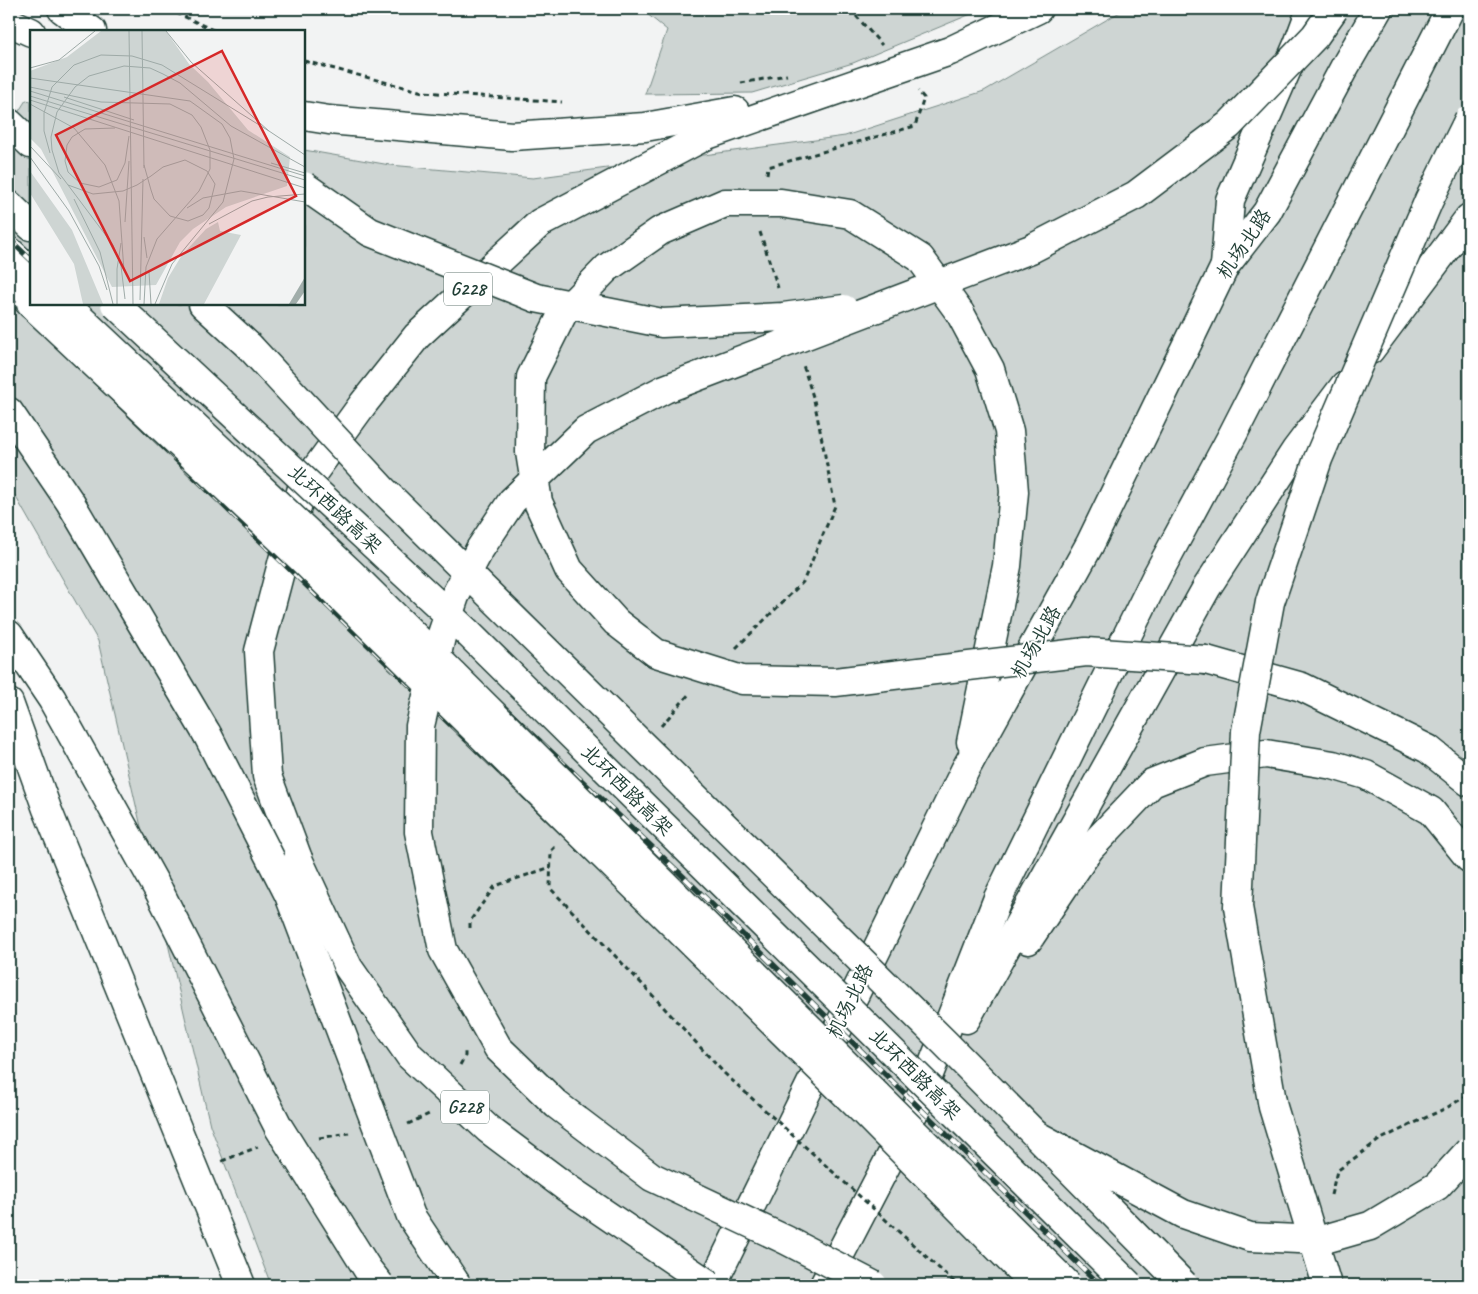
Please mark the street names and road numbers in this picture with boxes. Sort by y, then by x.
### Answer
street label: 机场北路 [1211,203,1277,284]
road number: G228 [444,272,492,306]
street label: 北环西路高架 [283,459,387,559]
street label: 机场北路 [1006,600,1067,683]
street label: 北环西路高架 [576,739,678,841]
street label: 机场北路 [821,959,879,1042]
street label: 北环西路高架 [864,1023,966,1125]
road number: G228 [441,1090,489,1124]

